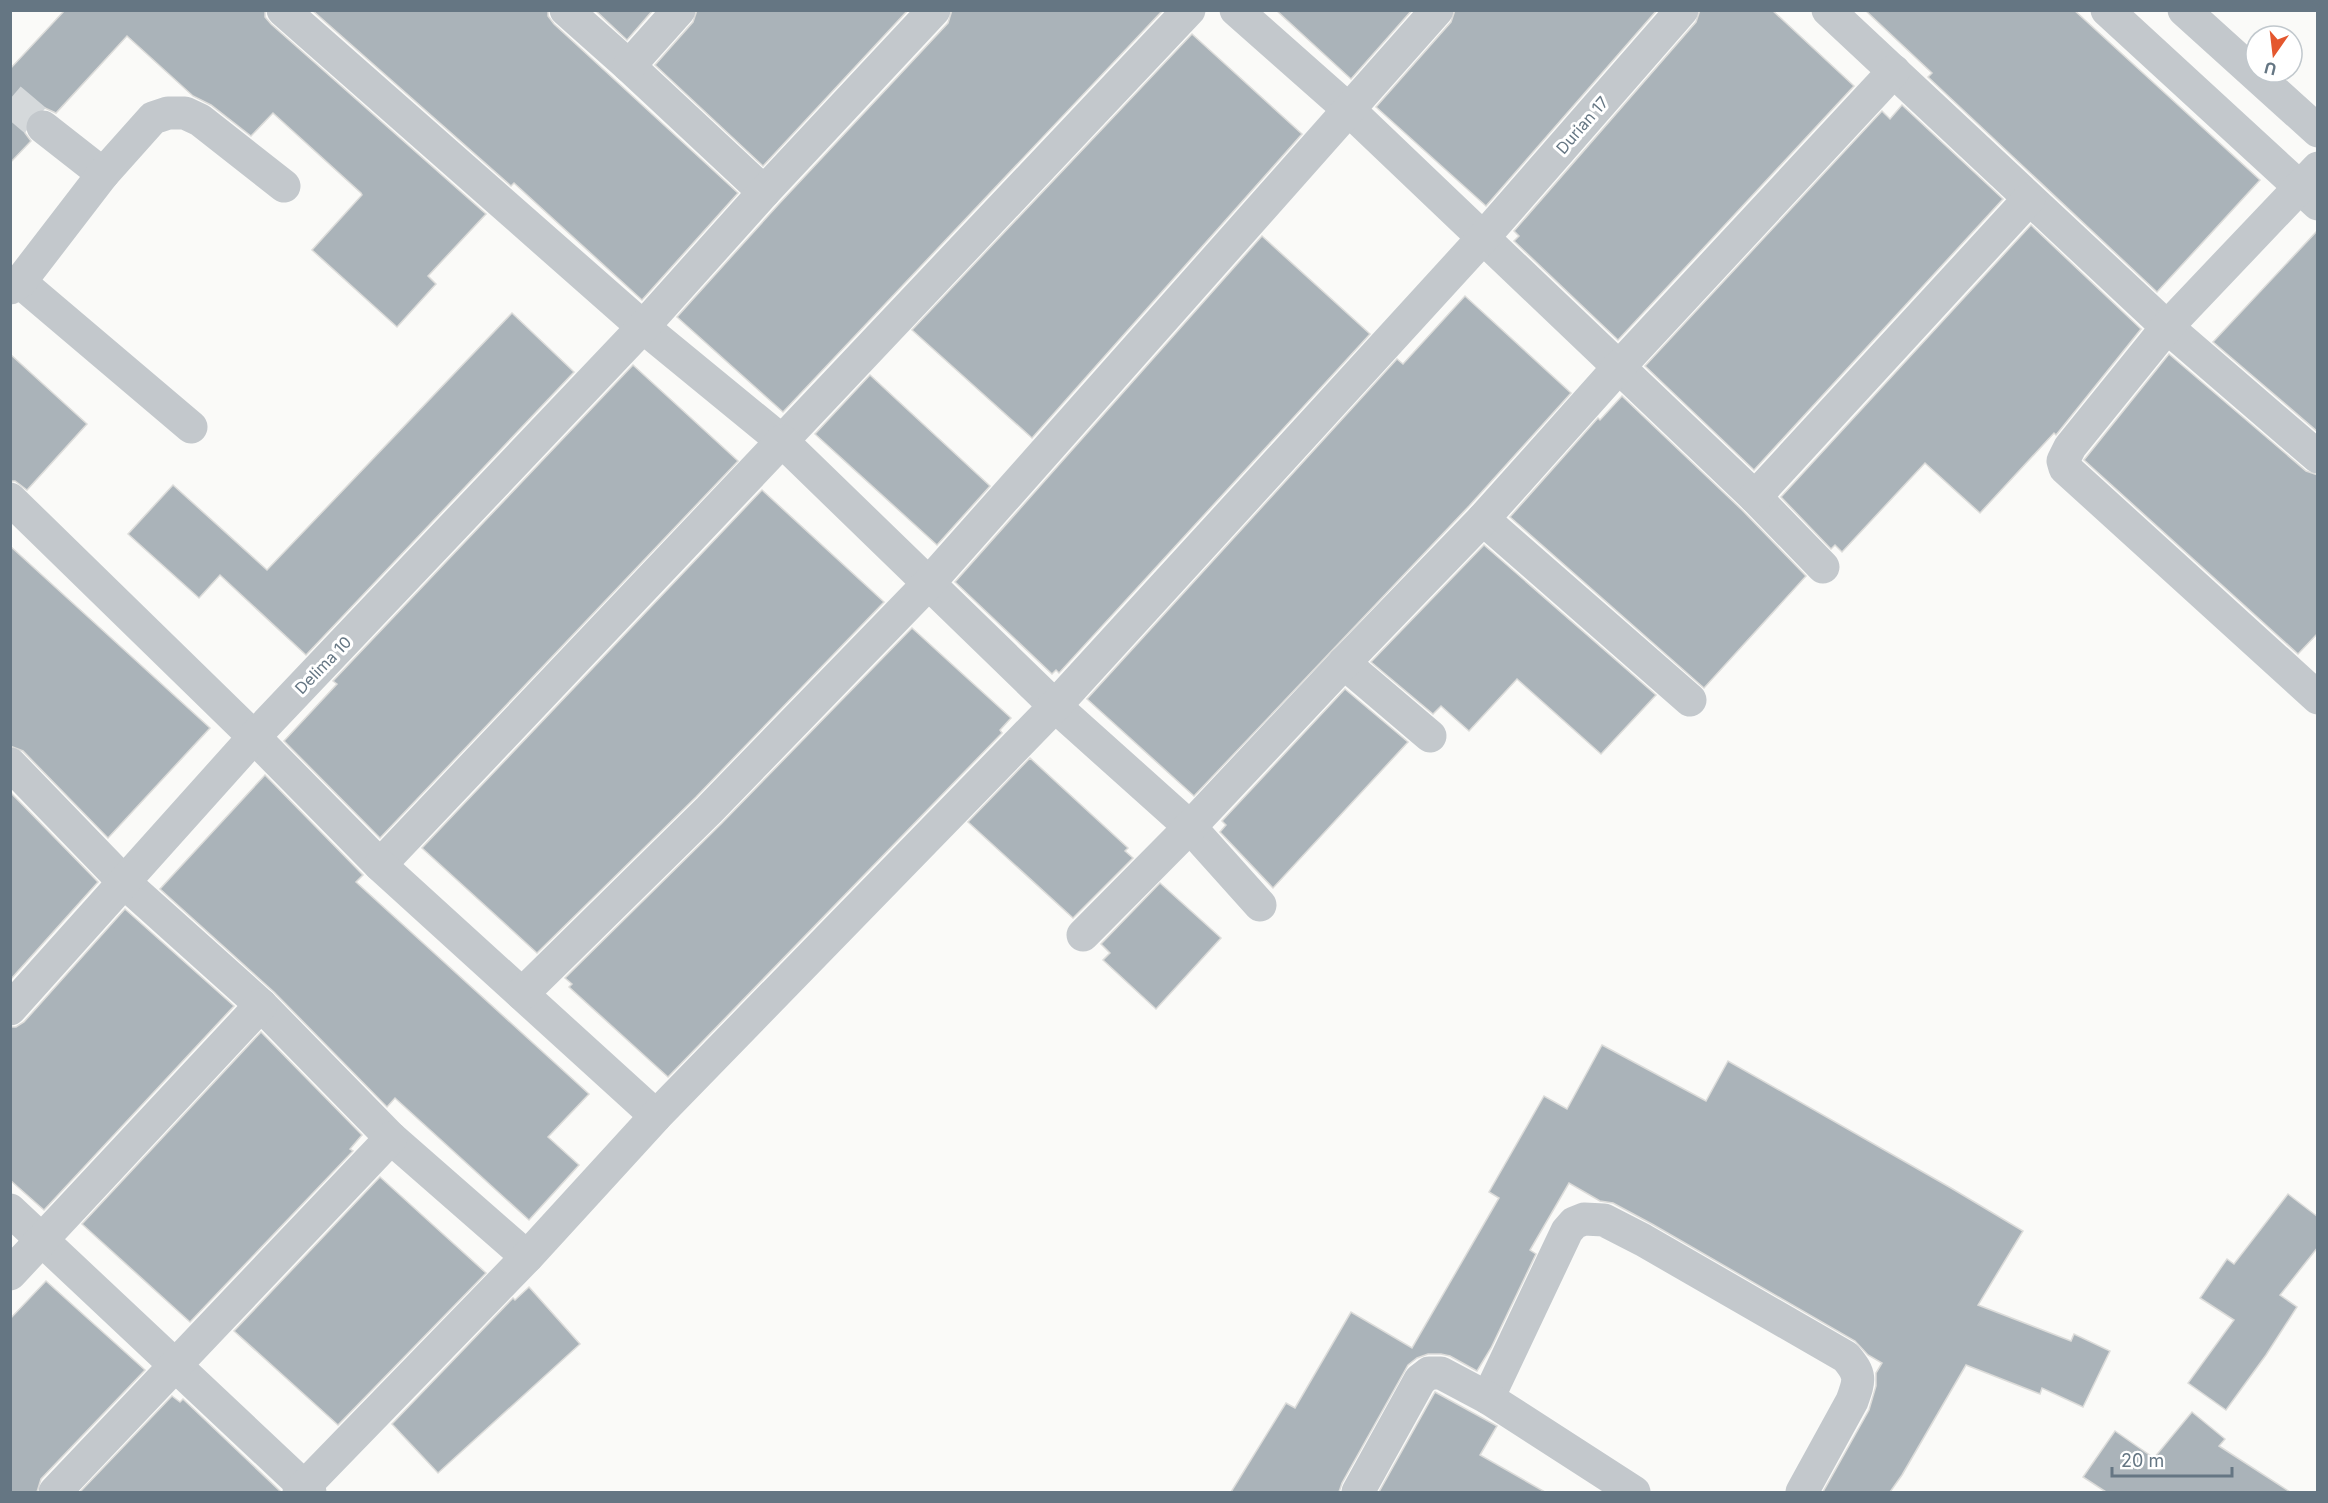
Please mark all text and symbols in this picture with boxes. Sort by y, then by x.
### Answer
north arrow [2244,24,2304,84]
text: U [2262,57,2278,80]
street label: Durian 17 [1552,92,1612,158]
street label: Delima 10 [291,632,355,698]
scale bar [2112,1440,2232,1478]
text: 20 m [2121,1450,2164,1471]

